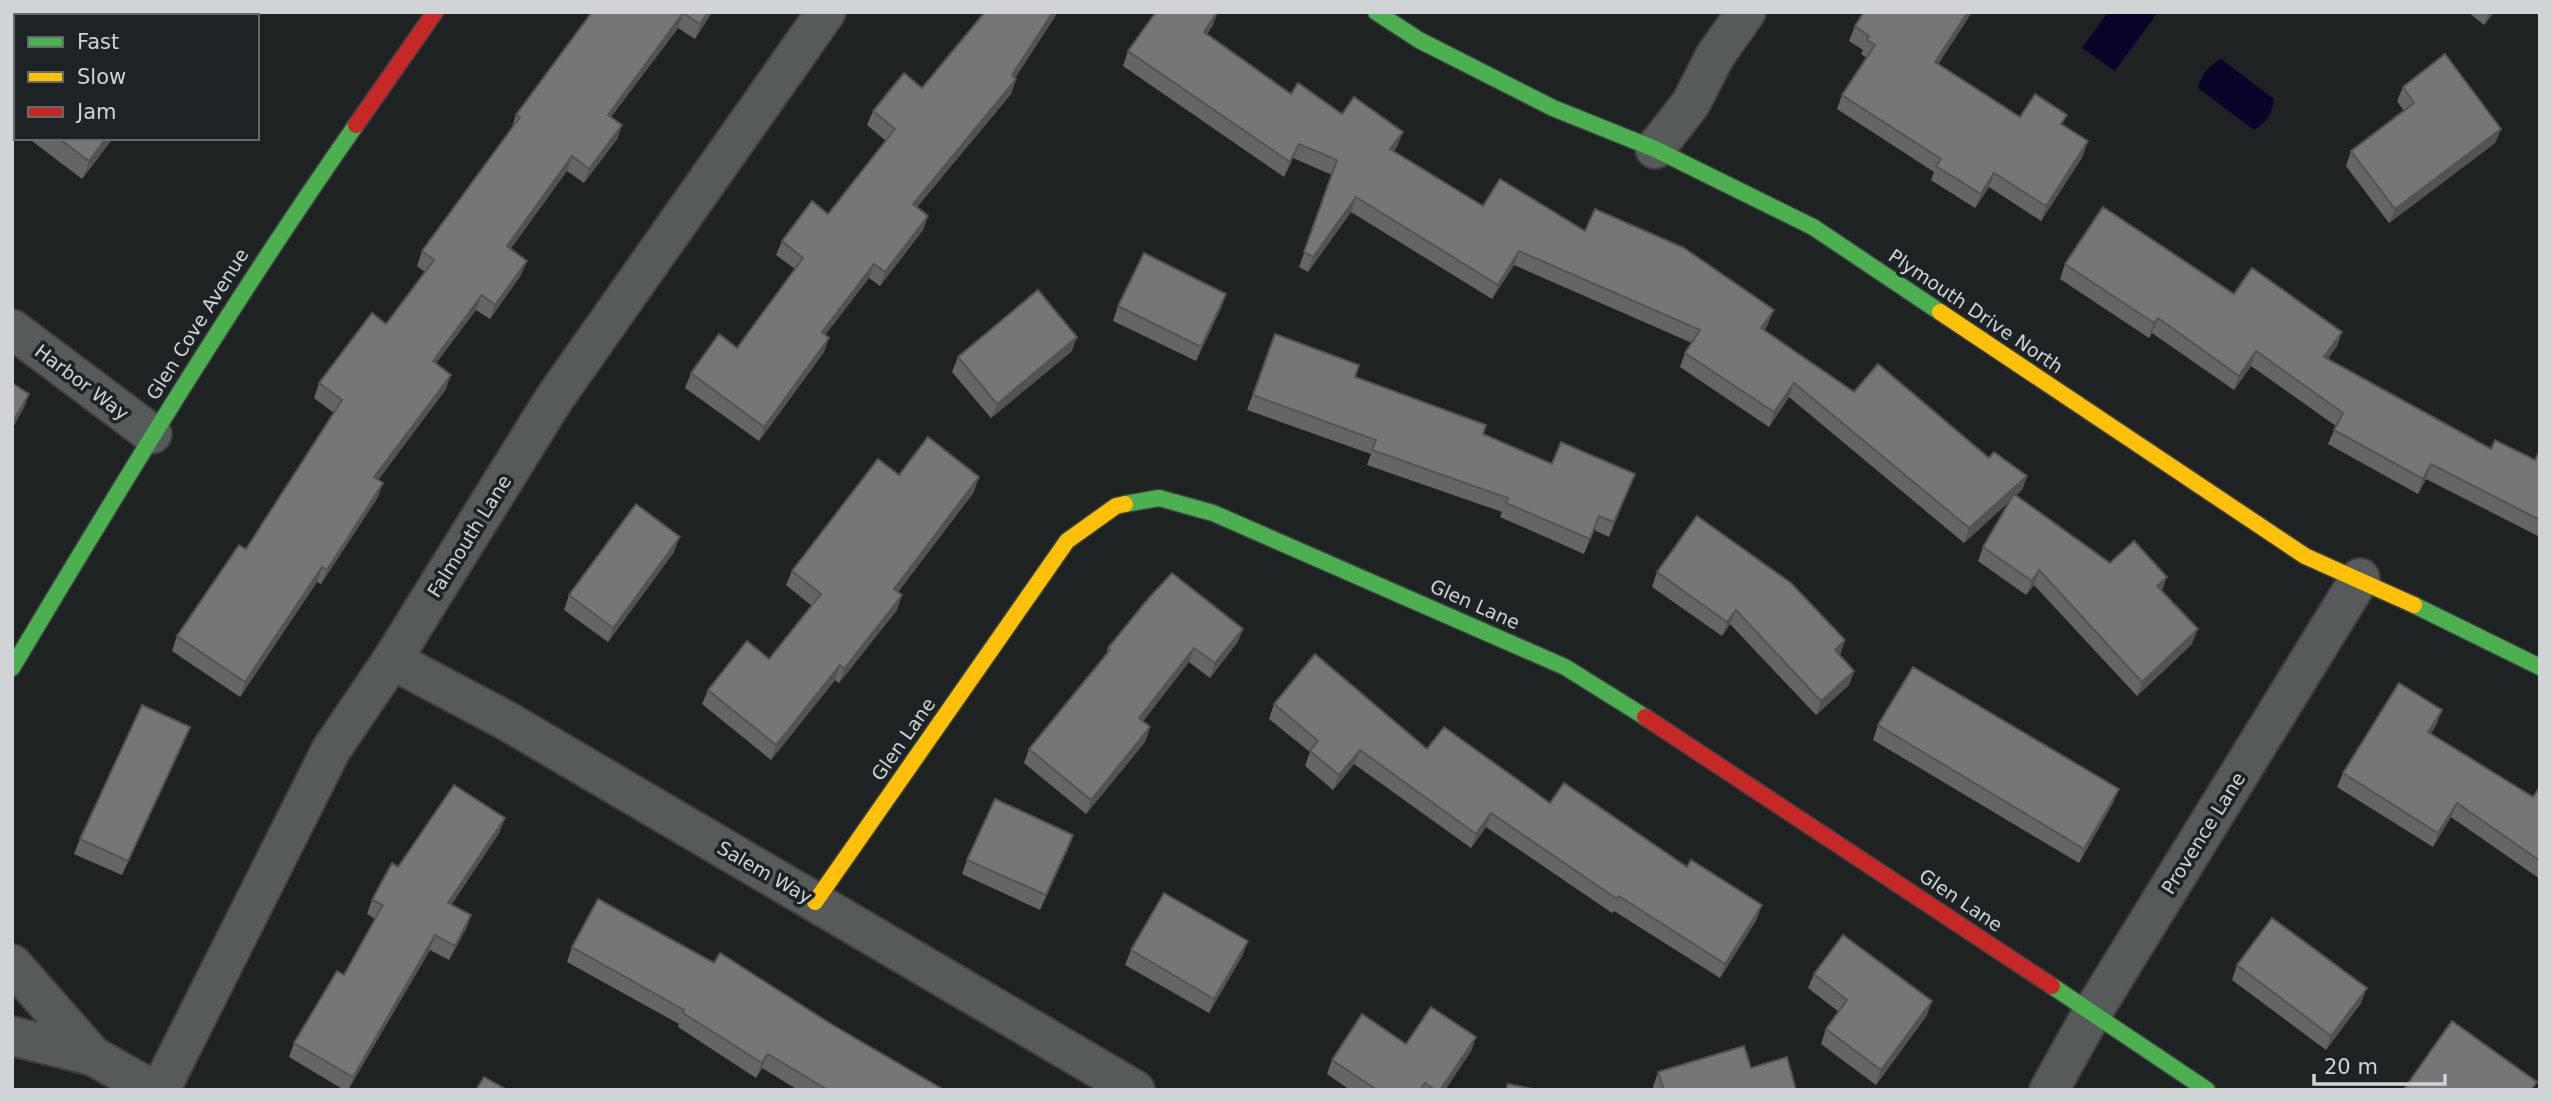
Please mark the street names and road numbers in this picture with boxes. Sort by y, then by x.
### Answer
street label: Glen Cove Avenue [142,244,252,404]
street label: Plymouth Drive North [1885,244,2067,378]
street label: Harbor Way [31,340,133,424]
street label: Falmouth Lane [423,471,515,601]
street label: Glen Lane [1427,574,1523,634]
street label: Glen Lane [867,693,939,785]
street label: Provence Lane [2157,768,2249,898]
street label: Salem Way [714,836,816,908]
street label: Glen Lane [1915,864,2007,936]

